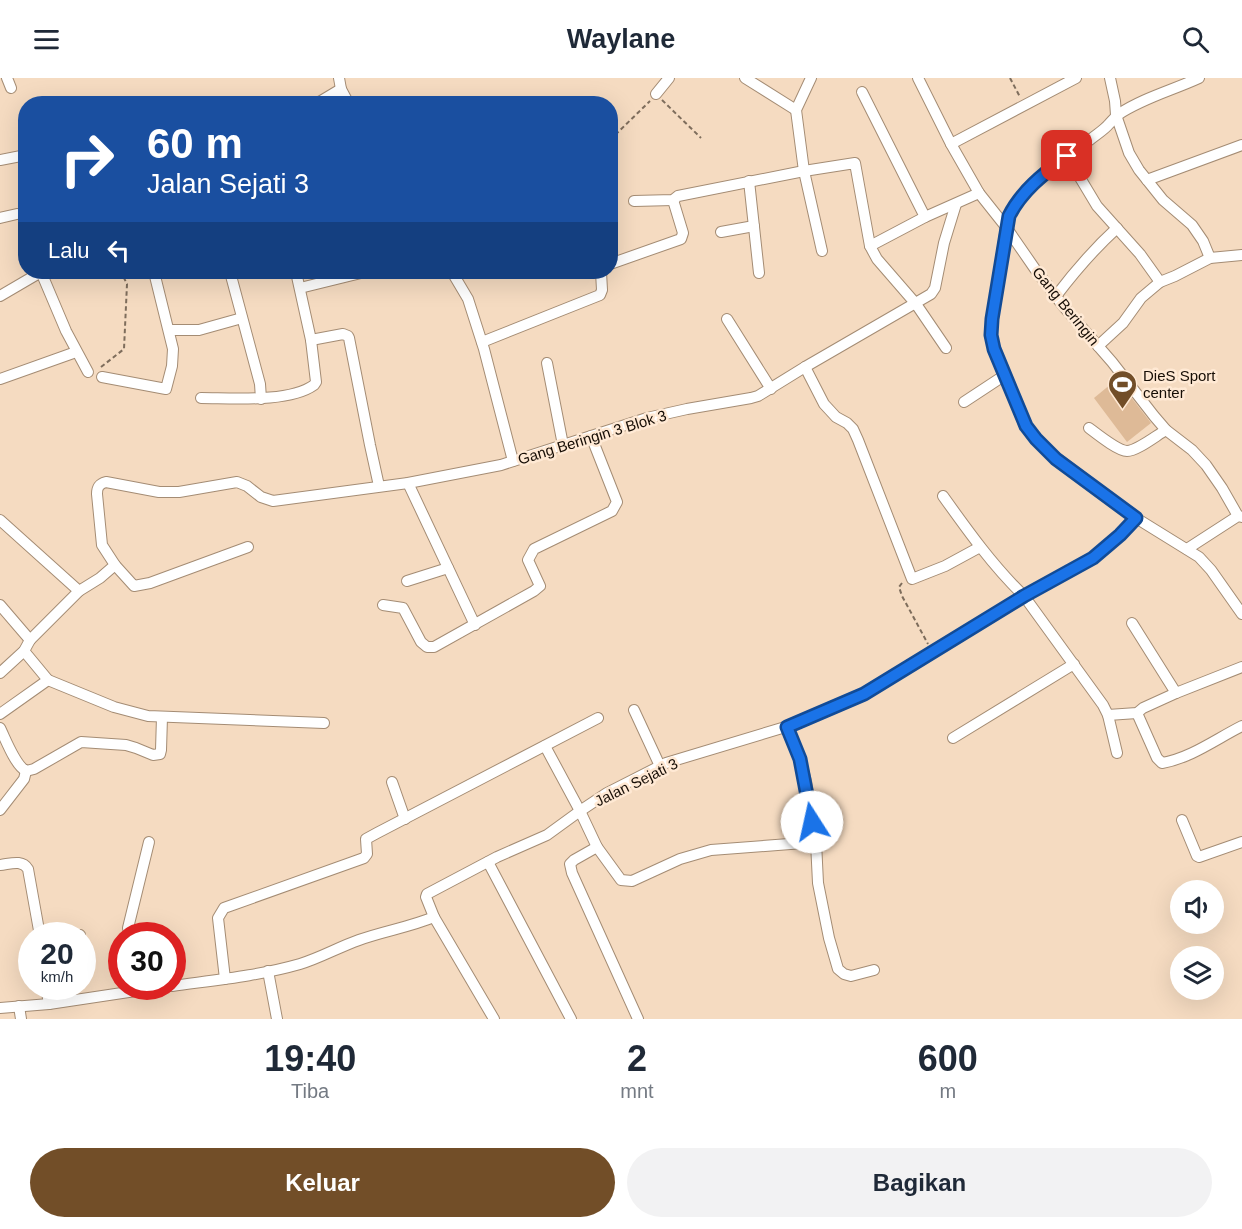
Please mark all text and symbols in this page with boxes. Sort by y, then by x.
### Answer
icon: menu [30,23,63,56]
icon: search [1179,23,1212,56]
text: Waylane [567,24,675,54]
icon: right [48,120,126,198]
text: 60 m [147,120,243,167]
pin [1041,130,1092,181]
icon: arrive [1050,139,1083,172]
text: Jalan Sejati 3 [147,169,309,199]
icon: left [102,234,135,267]
text: Lalu [48,238,90,263]
street label: Gang Beringin [1029,263,1103,349]
place label: DieS Sport center [1143,367,1216,401]
sports icon: DieS Sport center [1106,368,1138,410]
street label: Gang Beringin 3 Blok 3 [516,406,668,468]
street label: Jalan Sejati 3 [592,755,680,809]
position arrow [780,790,844,854]
map controls [1170,880,1224,1000]
button: sound [1170,880,1224,934]
speed limit sign: 30 [108,922,186,1000]
text: 20 [40,937,74,970]
button: layers [1170,946,1224,1000]
text: km/h [41,968,73,985]
text: 19:40 [264,1038,356,1079]
text: 2 [627,1038,647,1079]
text: 600 [918,1038,978,1079]
text: Tiba [291,1080,329,1102]
text: mnt [620,1080,654,1102]
text: m [940,1080,956,1102]
button: Keluar [30,1148,615,1217]
button: Bagikan [627,1148,1212,1217]

